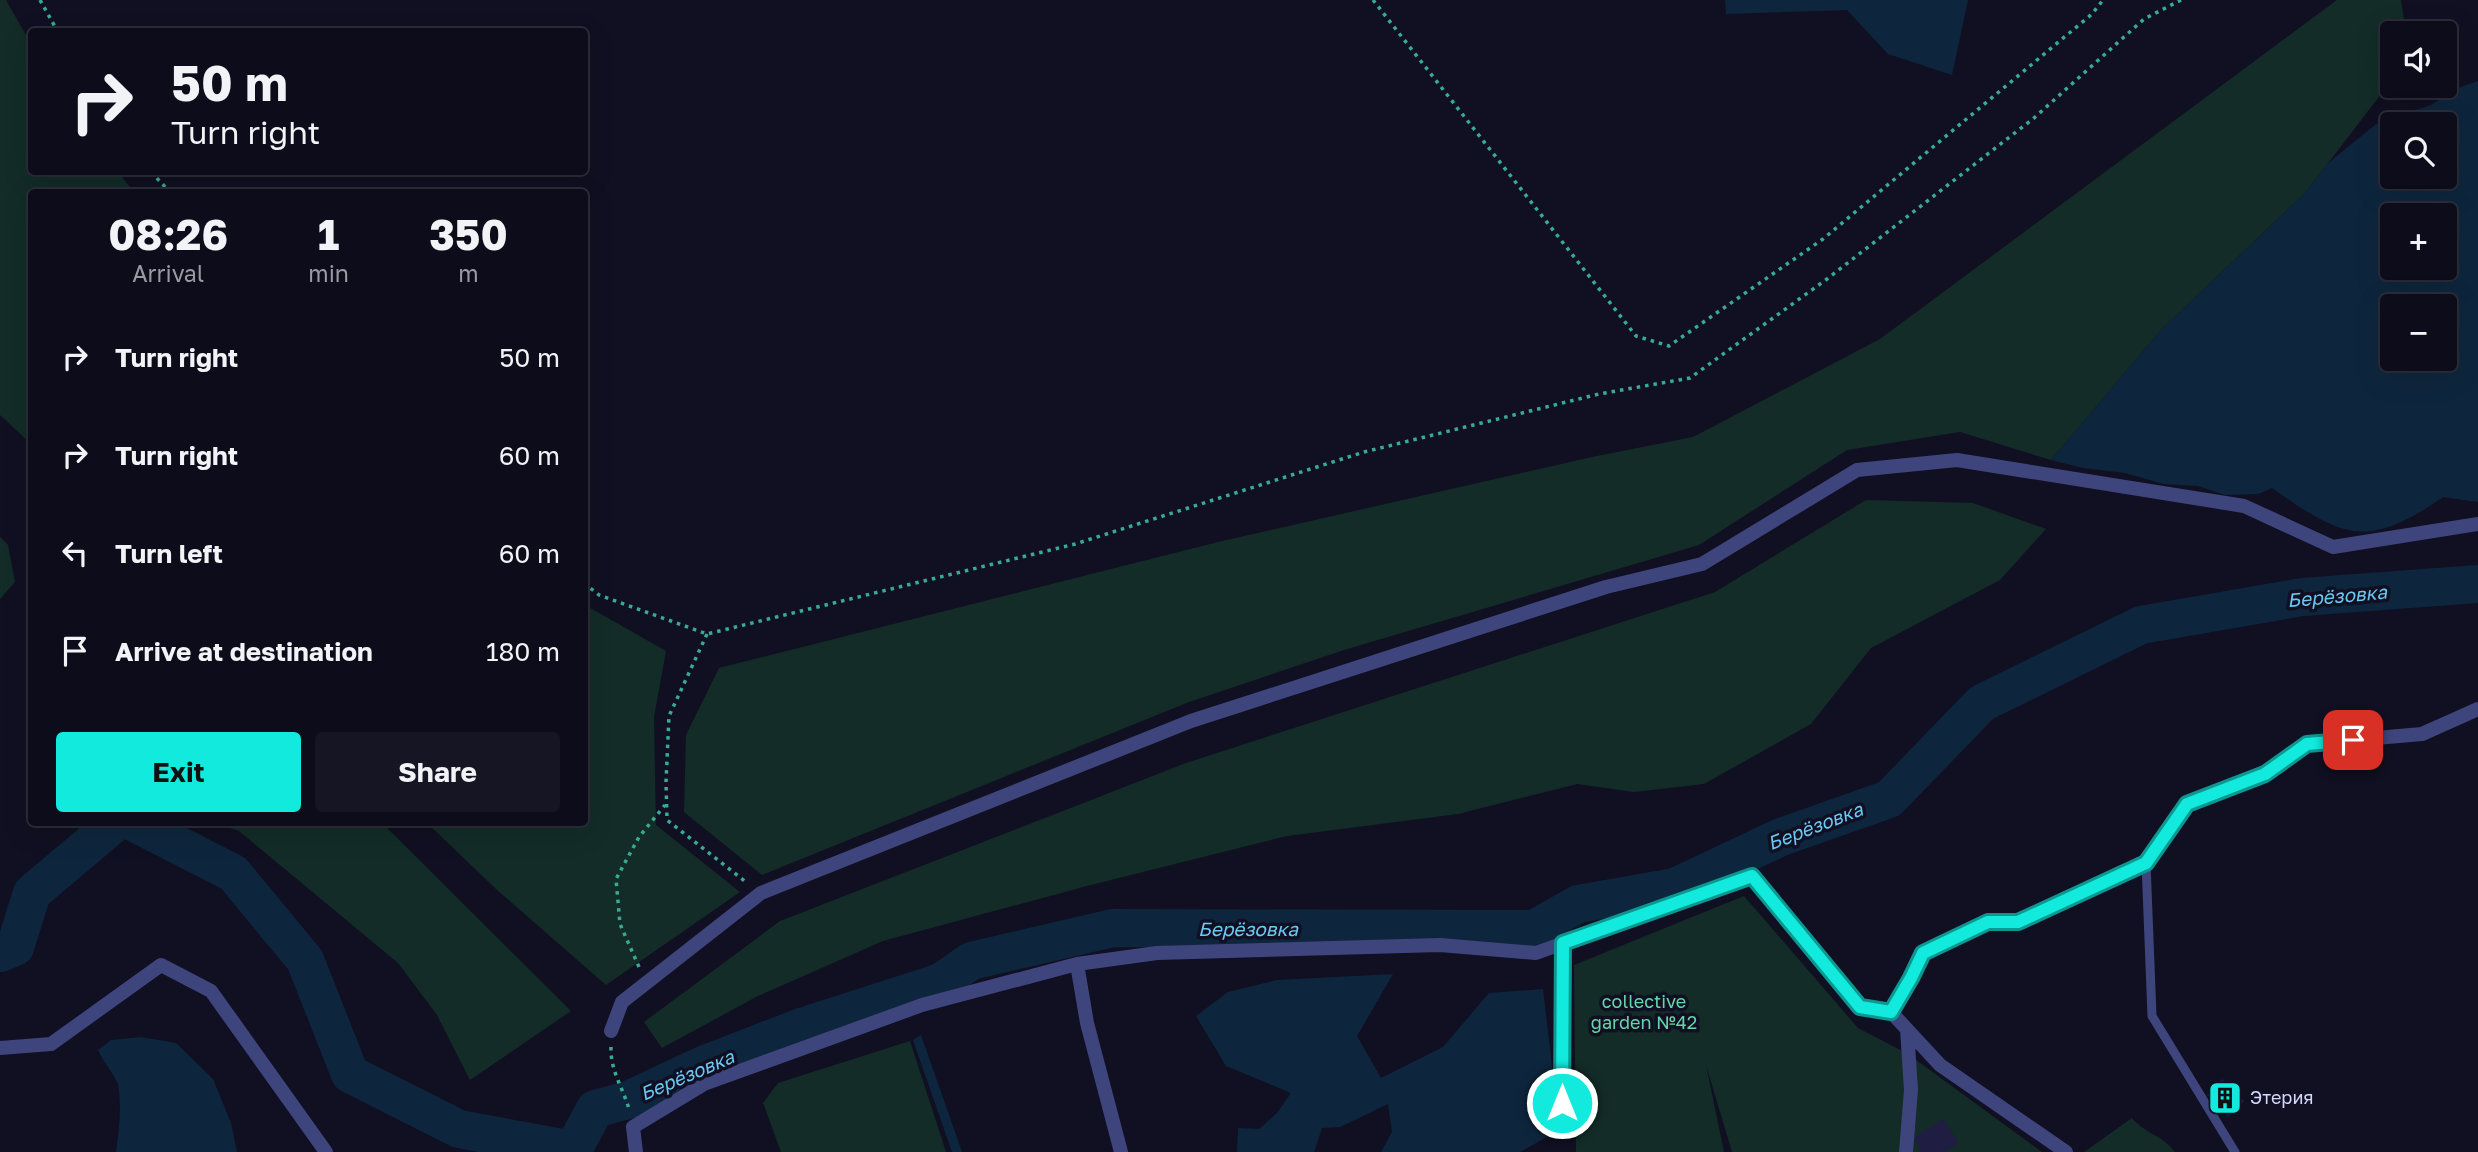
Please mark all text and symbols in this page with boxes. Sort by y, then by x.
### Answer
map controls [2380,21,2457,371]
button: sound [2380,21,2457,98]
text: 50 m [171,53,288,112]
icon: right [56,56,147,147]
button: search [2380,112,2457,189]
text: Turn right [171,113,320,151]
button: + [2380,203,2457,280]
text: 08:26 [108,209,228,259]
text: 1 [318,209,339,259]
text: 350 [429,209,508,259]
text: Arrival [132,259,204,287]
text: min [308,259,349,287]
text: m [458,259,479,287]
button: − [2380,294,2457,371]
icon: right [56,338,94,376]
text: Turn right [115,342,238,373]
text: 50 m [499,342,560,373]
icon: right [56,436,94,474]
text: Turn right [115,440,238,471]
text: 60 m [499,440,560,471]
icon: left [56,534,94,572]
text: Turn left [115,538,223,569]
text: 60 m [499,538,560,569]
water label: Берёзовка [2286,580,2389,611]
icon: arrive [56,632,94,670]
text: Arrive at destination [115,636,373,667]
text: 180 m [486,636,560,667]
pin [2323,710,2383,770]
icon: arrive [2334,721,2372,759]
button: Exit [56,732,301,812]
button: Share [315,732,560,812]
water label: Берёзовка [1764,796,1867,854]
water label: Берёзовка [1198,917,1299,940]
park label: collective garden №42 [1591,990,1697,1033]
water label: Берёзовка [636,1044,738,1105]
position arrow [1525,1066,1599,1140]
building icon: Этерия [2206,1079,2244,1117]
place label: Этерия [2250,1086,2314,1108]

